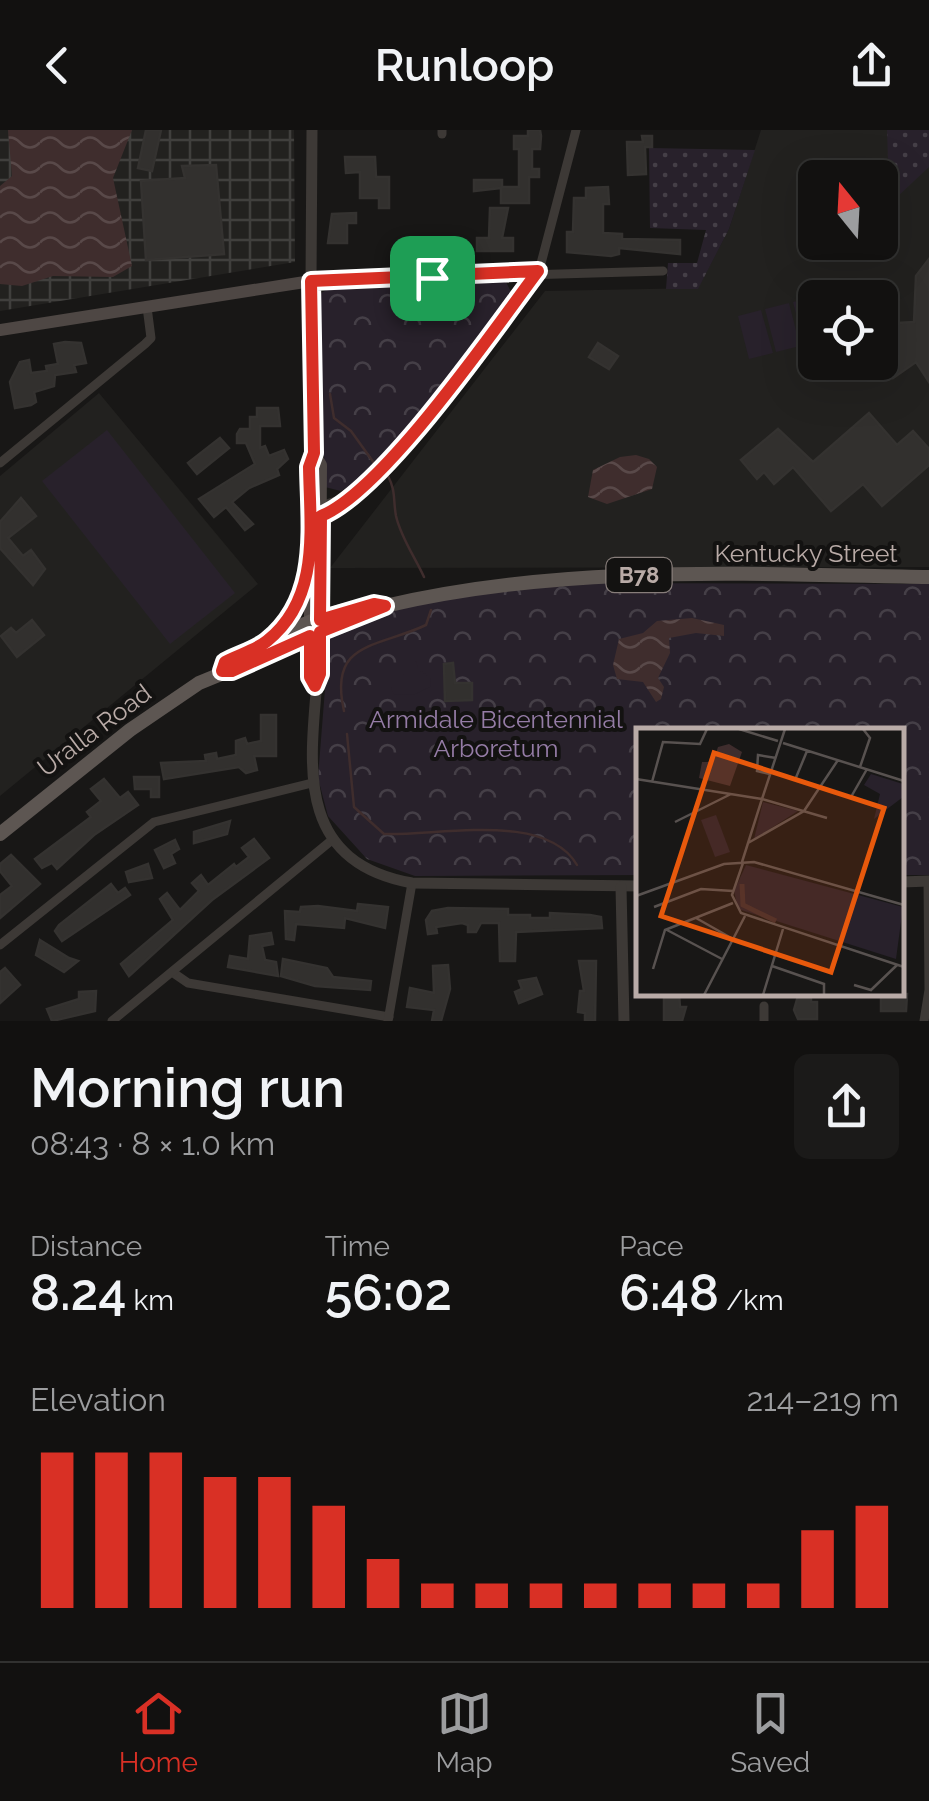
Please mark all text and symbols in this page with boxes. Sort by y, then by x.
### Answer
icon: back [30,38,85,93]
icon: share [844,38,899,93]
text: Runloop [375,39,554,92]
north arrow [798,160,898,260]
map controls [798,160,898,380]
pin [390,236,475,321]
icon: arrive [405,251,460,306]
button: locate [798,280,898,380]
street label: Kentucky Street [714,538,898,568]
road number: B78 [606,558,672,592]
street label: Uralla Road [31,678,157,782]
park label: Armidale Bicentennial Arboretum [369,704,623,763]
inset map [636,728,904,996]
button: share [794,1054,899,1159]
text: Morning run [30,1055,345,1120]
text: 08:43 · 8 × 1.0 km [30,1125,275,1162]
text: Distance [30,1230,142,1263]
text: Time [325,1230,390,1263]
text: Pace [619,1230,684,1263]
text: 8.24 [30,1263,126,1322]
text: 56:02 [325,1263,452,1322]
text: 6:48 [619,1263,719,1322]
text: km [126,1284,174,1317]
text: /km [719,1284,784,1317]
text: Elevation [30,1381,166,1418]
text: 214–219 m [746,1381,899,1418]
tab: Home [119,1686,198,1779]
tab: Map [436,1686,493,1779]
tab: Saved [730,1686,810,1779]

